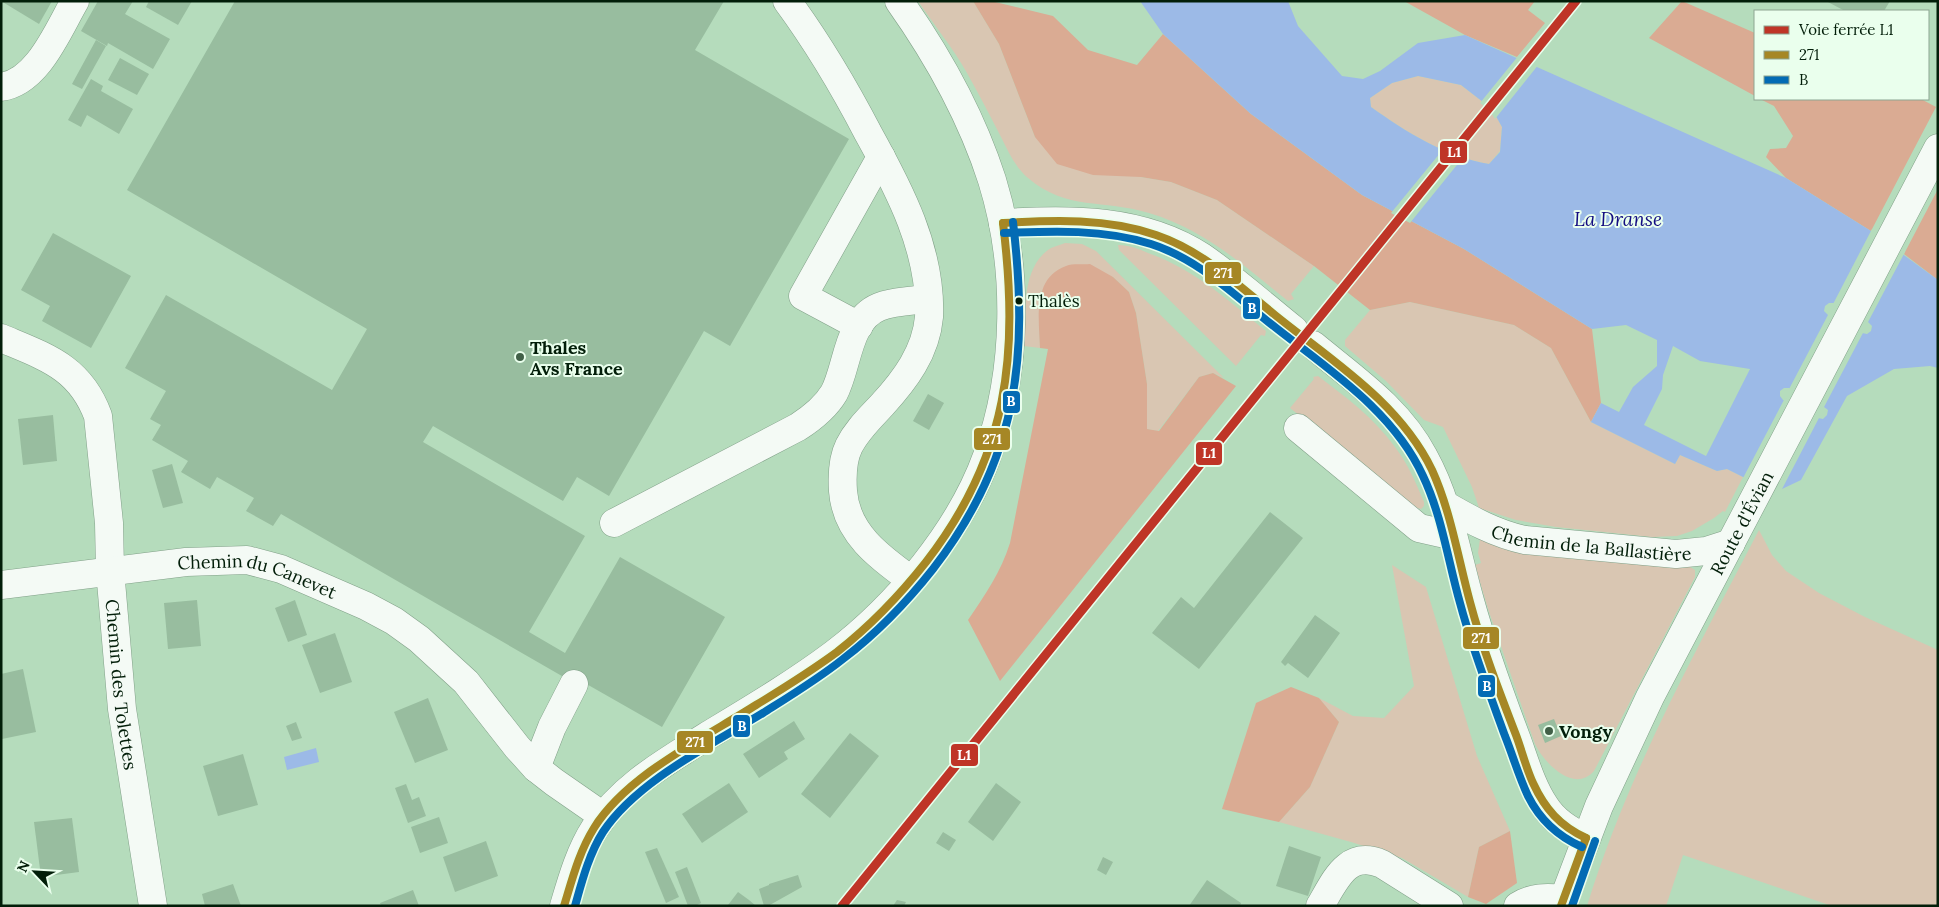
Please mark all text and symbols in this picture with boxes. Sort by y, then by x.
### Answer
legend [1754,10,1929,100]
text: Voie ferrée L1 [1798,20,1894,39]
text: 271 [1799,45,1819,64]
text: B [1799,70,1808,89]
line badge: L1 [1439,140,1468,164]
text: L1 [1447,143,1461,161]
water label: La Dranse [1574,207,1662,231]
line badge: 271 [1204,261,1242,285]
text: 271 [1213,264,1233,282]
place label: Thalès [1028,290,1080,312]
marker: Thalès [1014,296,1024,306]
line badge: B [1242,296,1261,320]
text: B [1247,299,1257,317]
place label: Thales Avs France [530,336,623,380]
marker: Thales Avs France [514,351,526,363]
line badge: B [1002,390,1021,414]
text: B [1006,392,1016,410]
line badge: 271 [973,427,1011,451]
text: 271 [982,430,1002,448]
line badge: L1 [1195,441,1223,466]
text: L1 [1202,444,1216,462]
street label: Route d'Évian [1705,467,1778,579]
street label: Chemin de la Ballastière [1488,519,1693,566]
street label: Chemin du Canevet [176,548,340,603]
street label: Chemin des Tolettes [101,598,143,771]
line badge: 271 [1462,626,1500,650]
text: 271 [1471,629,1491,647]
line badge: B [1477,674,1496,698]
text: B [1482,677,1492,695]
line badge: B [732,714,751,738]
text: B [737,717,747,735]
place label: Vongy [1559,720,1613,743]
marker: Vongy [1543,725,1555,737]
line badge: 271 [676,730,714,754]
text: 271 [685,733,705,751]
line badge: L1 [950,743,979,767]
text: L1 [957,746,971,764]
north arrow [10,847,60,897]
text: N [13,858,34,875]

